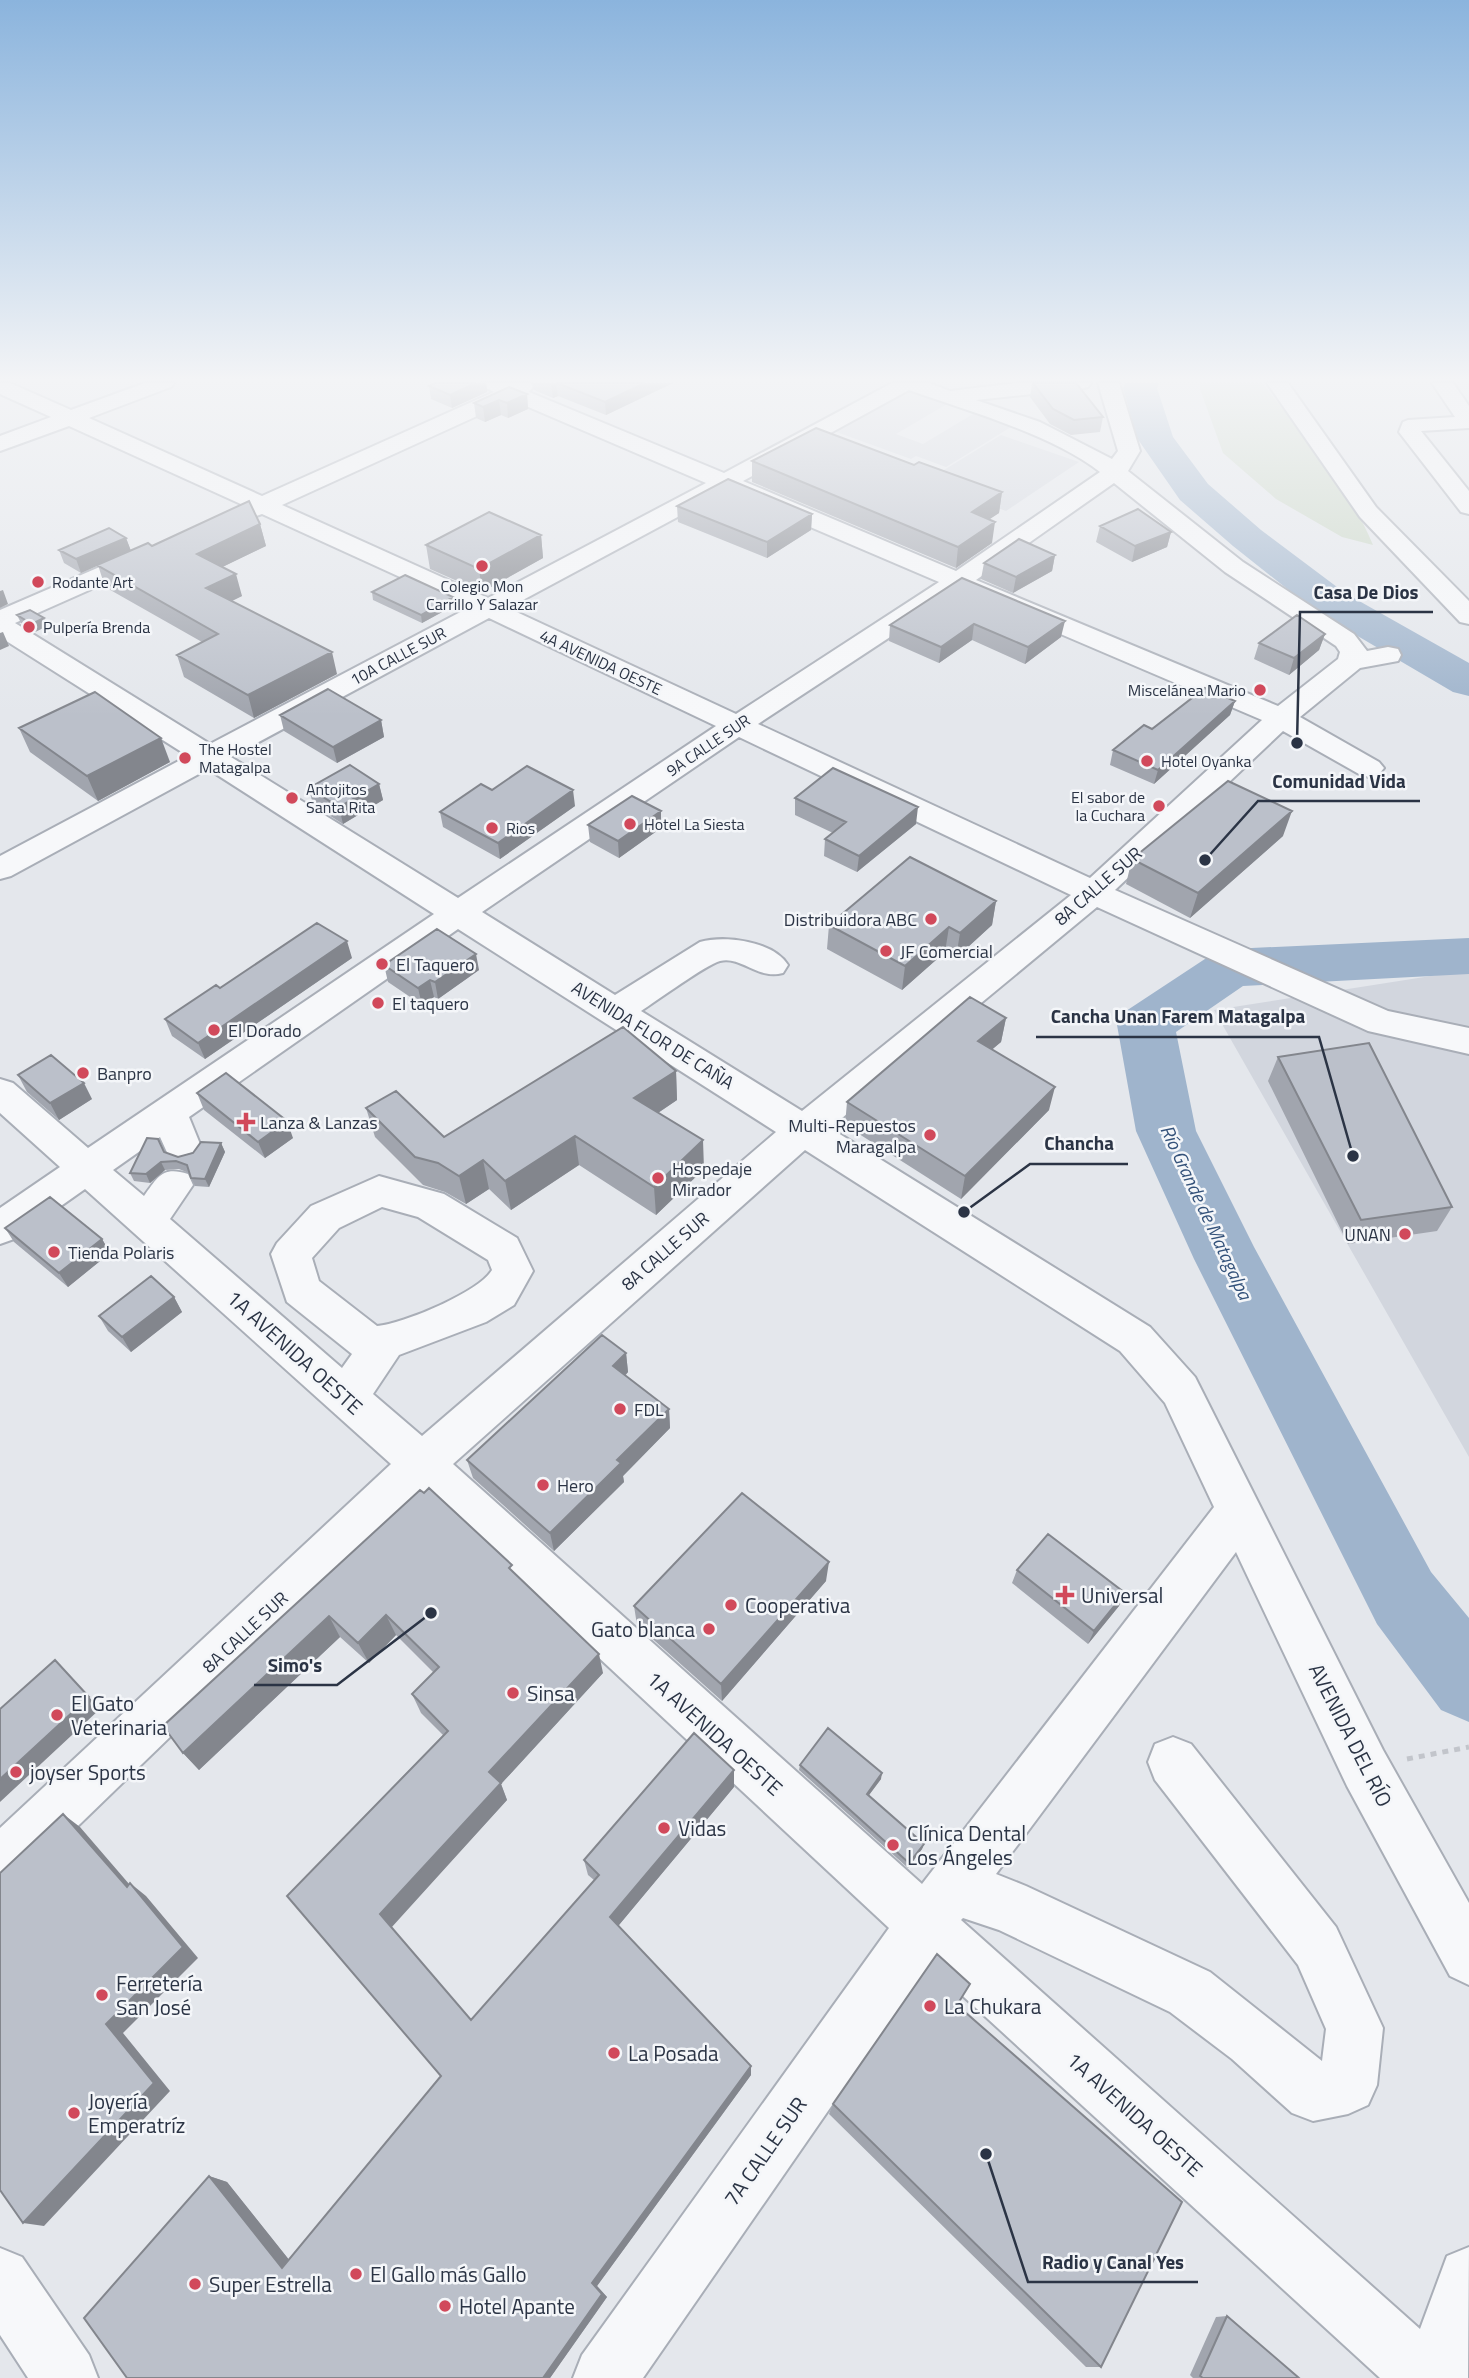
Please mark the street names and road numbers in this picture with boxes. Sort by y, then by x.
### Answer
street label: 10A CALLE SUR [346,621,450,691]
street label: 4A AVENIDA OESTE [536,623,666,701]
street label: 9A CALLE SUR [661,708,755,782]
street label: 8A CALLE SUR [1048,840,1148,932]
street label: AVENIDA FLOR DE CAÑA [567,974,740,1096]
street label: 8A CALLE SUR [615,1205,715,1297]
street label: 1A AVENIDA OESTE [220,1282,370,1422]
street label: 8A CALLE SUR [196,1585,294,1679]
street label: AVENIDA DEL RÍO [1301,1658,1401,1812]
street label: 1A AVENIDA OESTE [640,1663,790,1803]
street label: 1A AVENIDA OESTE [1060,2044,1210,2184]
street label: 7A CALLE SUR [715,2090,815,2212]

